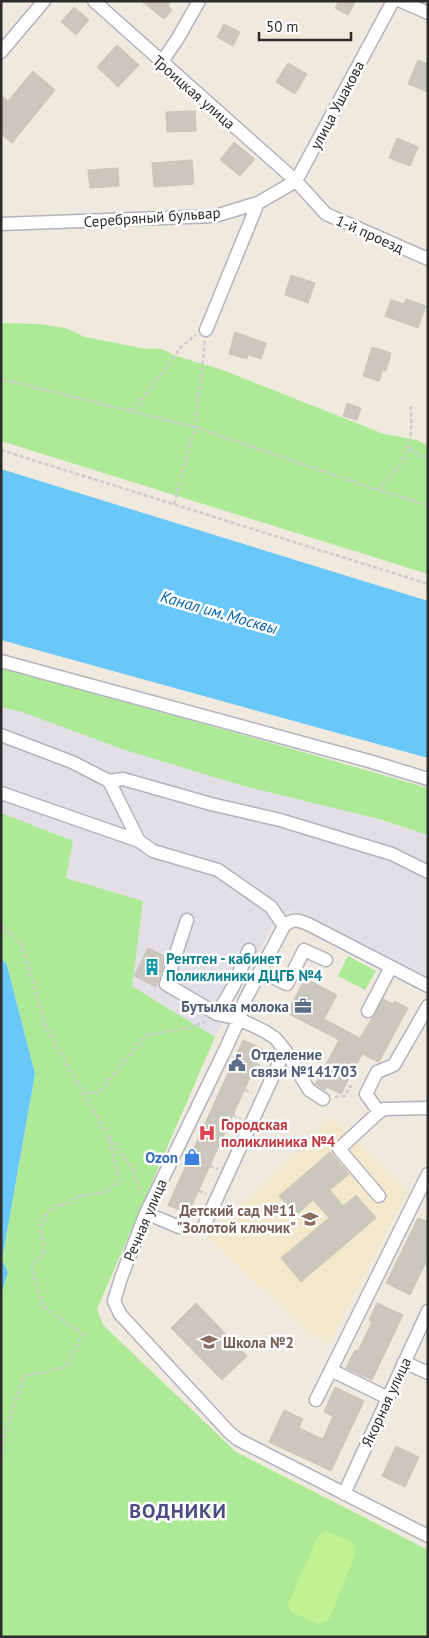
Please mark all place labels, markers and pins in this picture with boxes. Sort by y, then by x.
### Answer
place label: Рентген - кабинет Поликлиники ДЦГБ №4 [166,949,323,985]
building icon: Рентген - кабинет Поликлиники ДЦГБ №4 [142,957,162,977]
office icon: Бутылка молока [293,996,313,1016]
place label: Бутылка молока [181,997,289,1016]
place label: Отделение связи №141703 [251,1045,358,1081]
public building icon: Отделение связи №141703 [227,1053,247,1073]
place label: Городская поликлиника №4 [221,1115,336,1151]
hospital icon: Городская поликлиника №4 [197,1123,217,1143]
shop icon: Ozon [182,1147,202,1167]
place label: Ozon [145,1148,178,1167]
place label: Детский сад №11 "Золотой ключик" [177,1201,296,1237]
school or university icon: Детский сад №11 "Золотой ключик" [300,1209,320,1229]
school or university icon: Школа №2 [199,1332,219,1352]
place label: Школа №2 [223,1333,294,1352]

